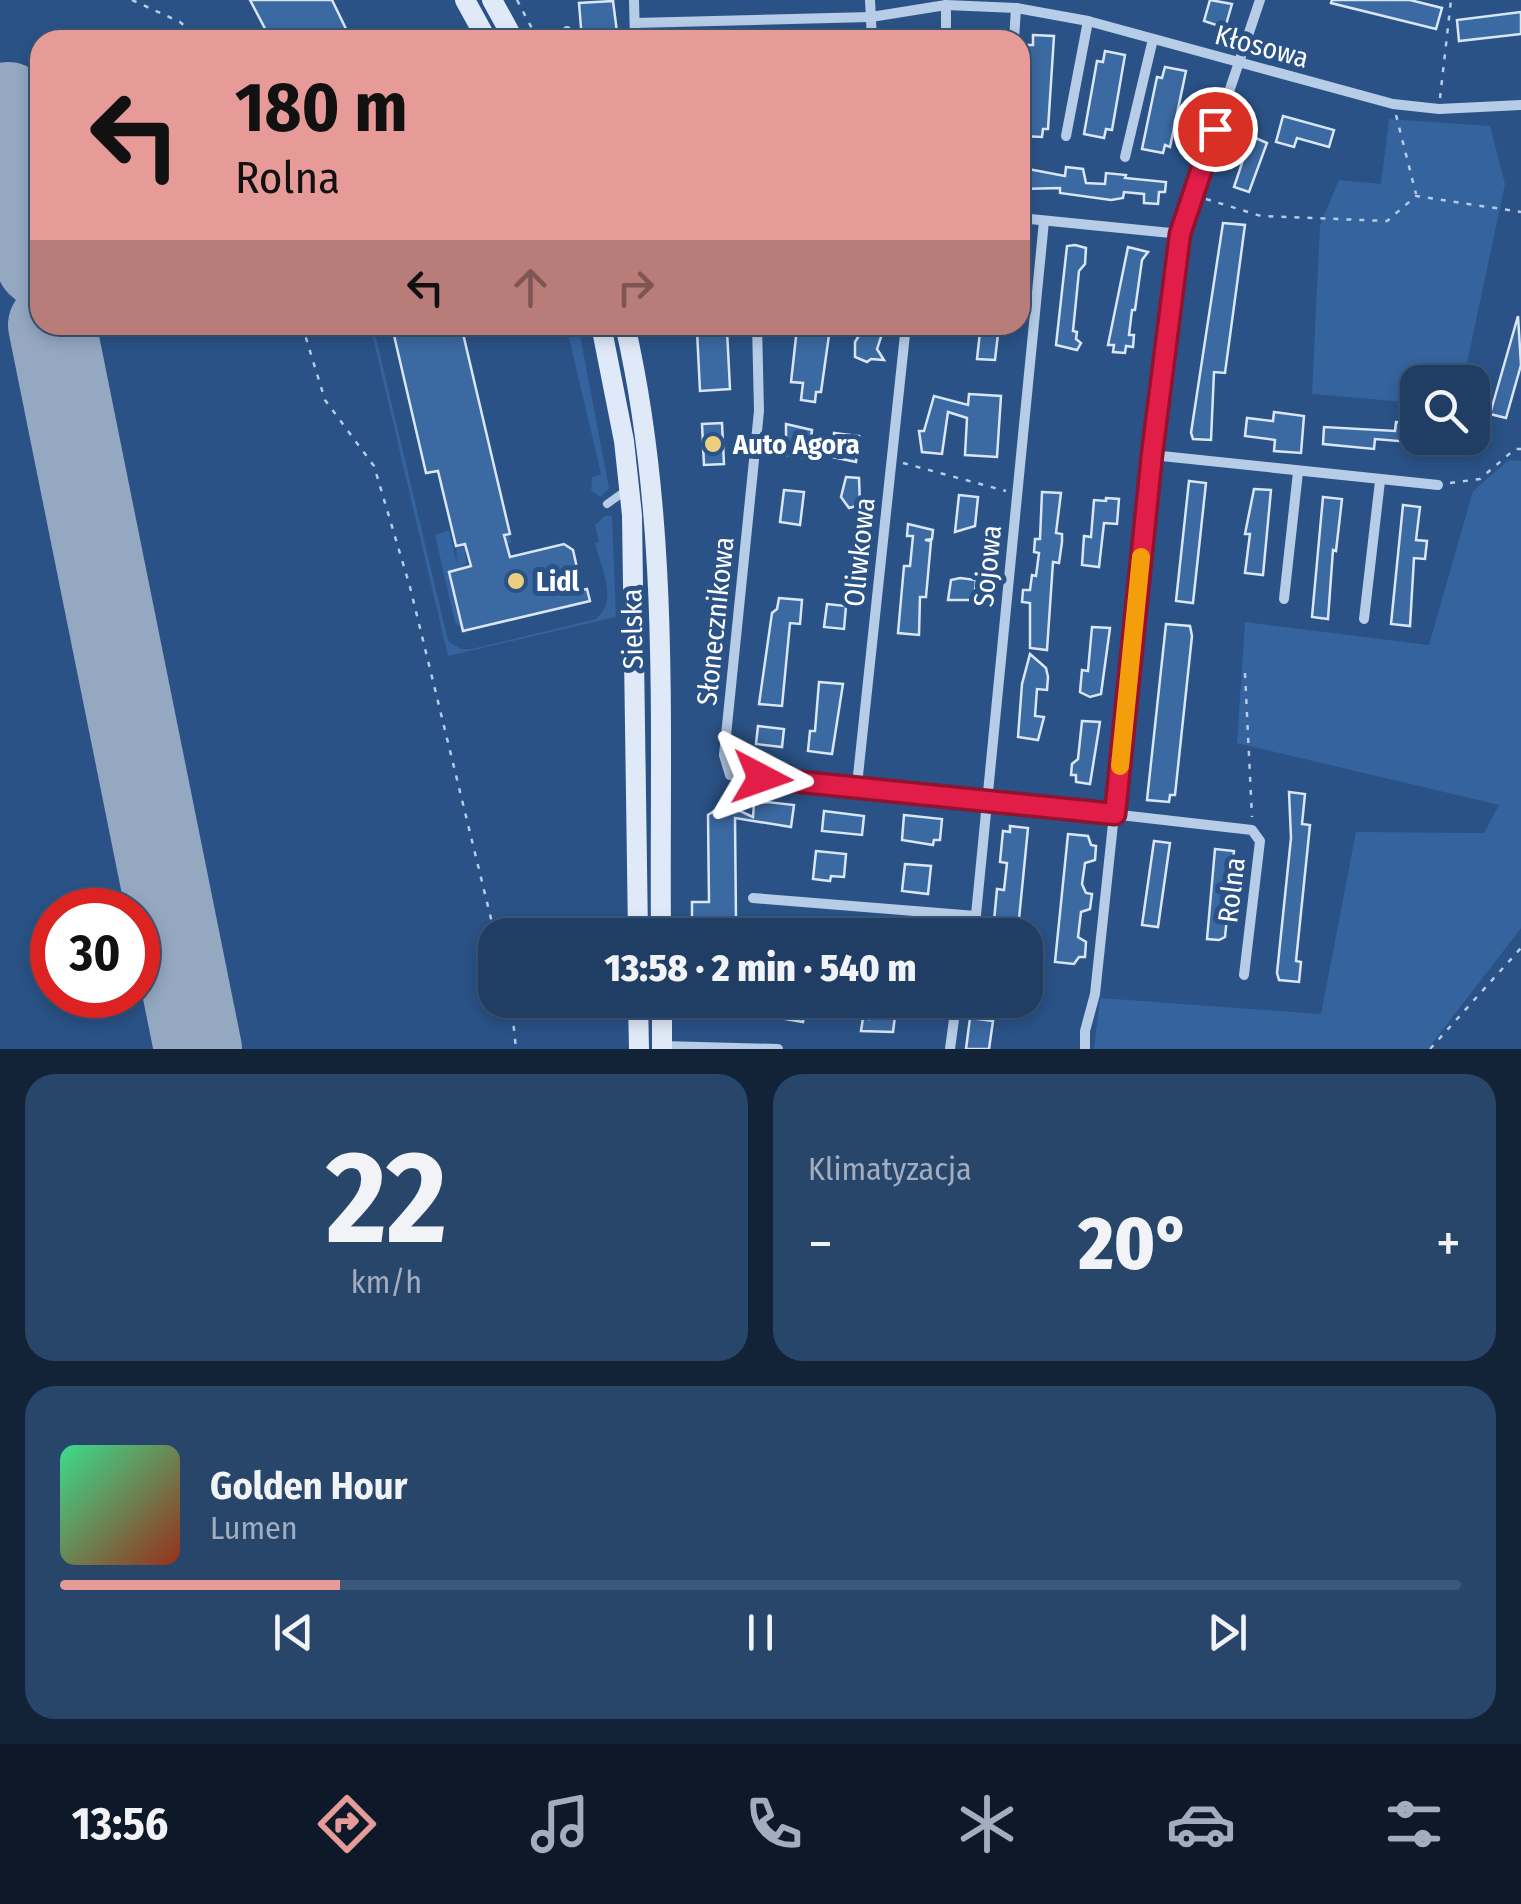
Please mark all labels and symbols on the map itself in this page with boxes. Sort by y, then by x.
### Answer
street label: Kłosowa [1211,18,1312,75]
pin [1173,87,1258,172]
place label: Auto Agora [732,428,860,461]
marker: Auto Agora [702,433,724,455]
street label: Oliwkowa [837,496,882,608]
street label: Sojowa [967,523,1008,609]
street label: Słonecznikowa [690,535,741,707]
place label: Lidl [536,565,580,598]
marker: Lidl [505,570,527,592]
street label: Sielska [615,588,650,670]
position arrow [710,726,814,830]
street label: Rolna [1211,856,1252,925]
speed limit sign: 30 [30,888,160,1018]

